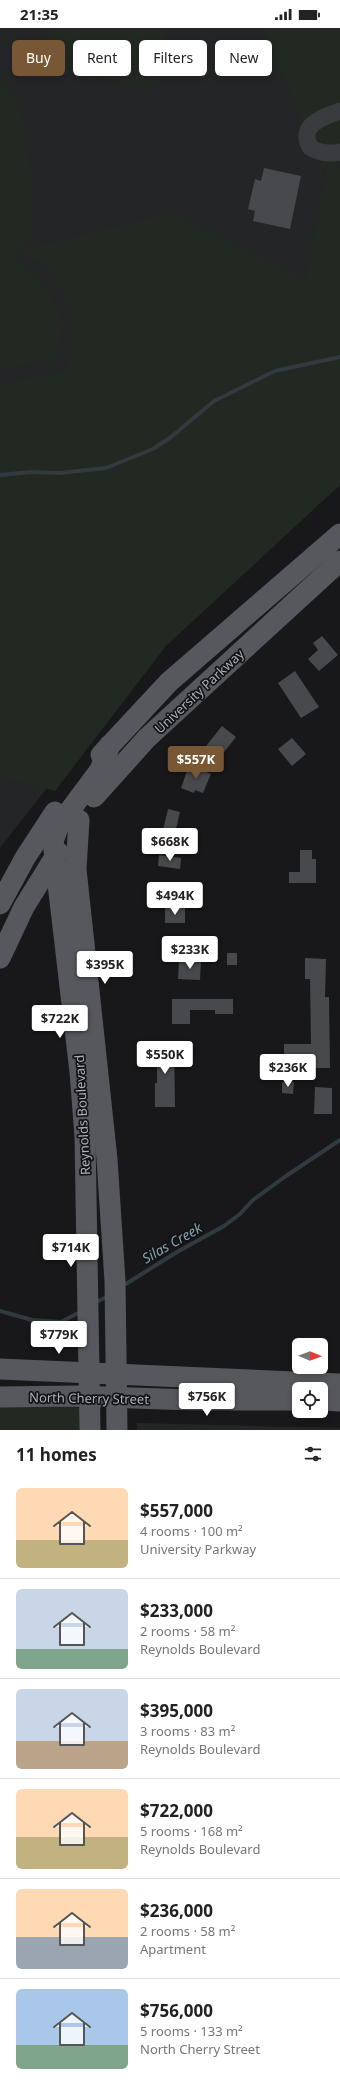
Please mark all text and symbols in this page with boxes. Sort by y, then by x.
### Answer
text: 21:35 [20,4,59,24]
chip: Buy [12,40,65,76]
chip: Rent [73,40,131,76]
chip: Filters [139,40,207,76]
chip: New [215,40,272,76]
street label: University Parkway [150,645,248,737]
pin: $557K [168,746,224,780]
text: $557K [177,750,215,768]
pin: $668K [142,828,198,862]
text: $668K [151,832,189,850]
pin: $494K [147,882,203,916]
text: $494K [156,886,194,904]
pin: $233K [162,936,218,970]
text: $233K [171,940,209,958]
pin: $395K [77,951,133,985]
text: $395K [86,955,124,973]
pin: $722K [32,1005,88,1039]
text: $722K [41,1009,79,1027]
pin: $550K [137,1041,193,1075]
text: $550K [146,1045,184,1063]
street label: Reynolds Boulevard [70,1054,94,1176]
pin: $236K [260,1054,316,1088]
text: $236K [269,1058,307,1076]
water label: Silas Creek [138,1217,206,1267]
pin: $714K [43,1234,99,1268]
text: $714K [52,1238,90,1256]
pin: $779K [31,1321,87,1355]
text: $779K [40,1325,78,1343]
north arrow [292,1338,328,1374]
map controls [292,1338,328,1418]
button: locate [292,1382,328,1418]
pin: $756K [179,1383,235,1417]
text: $756K [188,1387,226,1405]
street label: North Cherry Street [29,1388,149,1408]
text: 11 homes [16,1443,97,1466]
icon: filters [302,1443,324,1465]
text: $557,000 [140,1499,213,1522]
icon: home [48,1504,96,1552]
text: 4 rooms · 100 m² [140,1522,243,1540]
text: University Parkway [140,1540,256,1558]
text: $233,000 [140,1599,213,1622]
icon: home [48,1605,96,1653]
text: 2 rooms · 58 m² [140,1622,235,1640]
text: Reynolds Boulevard [140,1640,260,1658]
text: $395,000 [140,1699,213,1722]
icon: home [48,1705,96,1753]
text: 3 rooms · 83 m² [140,1722,235,1740]
text: Reynolds Boulevard [140,1740,260,1758]
text: $722,000 [140,1799,213,1822]
icon: home [48,1805,96,1853]
text: 5 rooms · 168 m² [140,1822,243,1840]
text: Reynolds Boulevard [140,1840,260,1858]
text: $236,000 [140,1899,213,1922]
icon: home [48,1905,96,1953]
text: 2 rooms · 58 m² [140,1922,235,1940]
text: Apartment [140,1940,206,1958]
text: $756,000 [140,1999,213,2022]
icon: home [48,2005,96,2053]
text: 5 rooms · 133 m² [140,2022,243,2040]
text: North Cherry Street [140,2040,260,2058]

